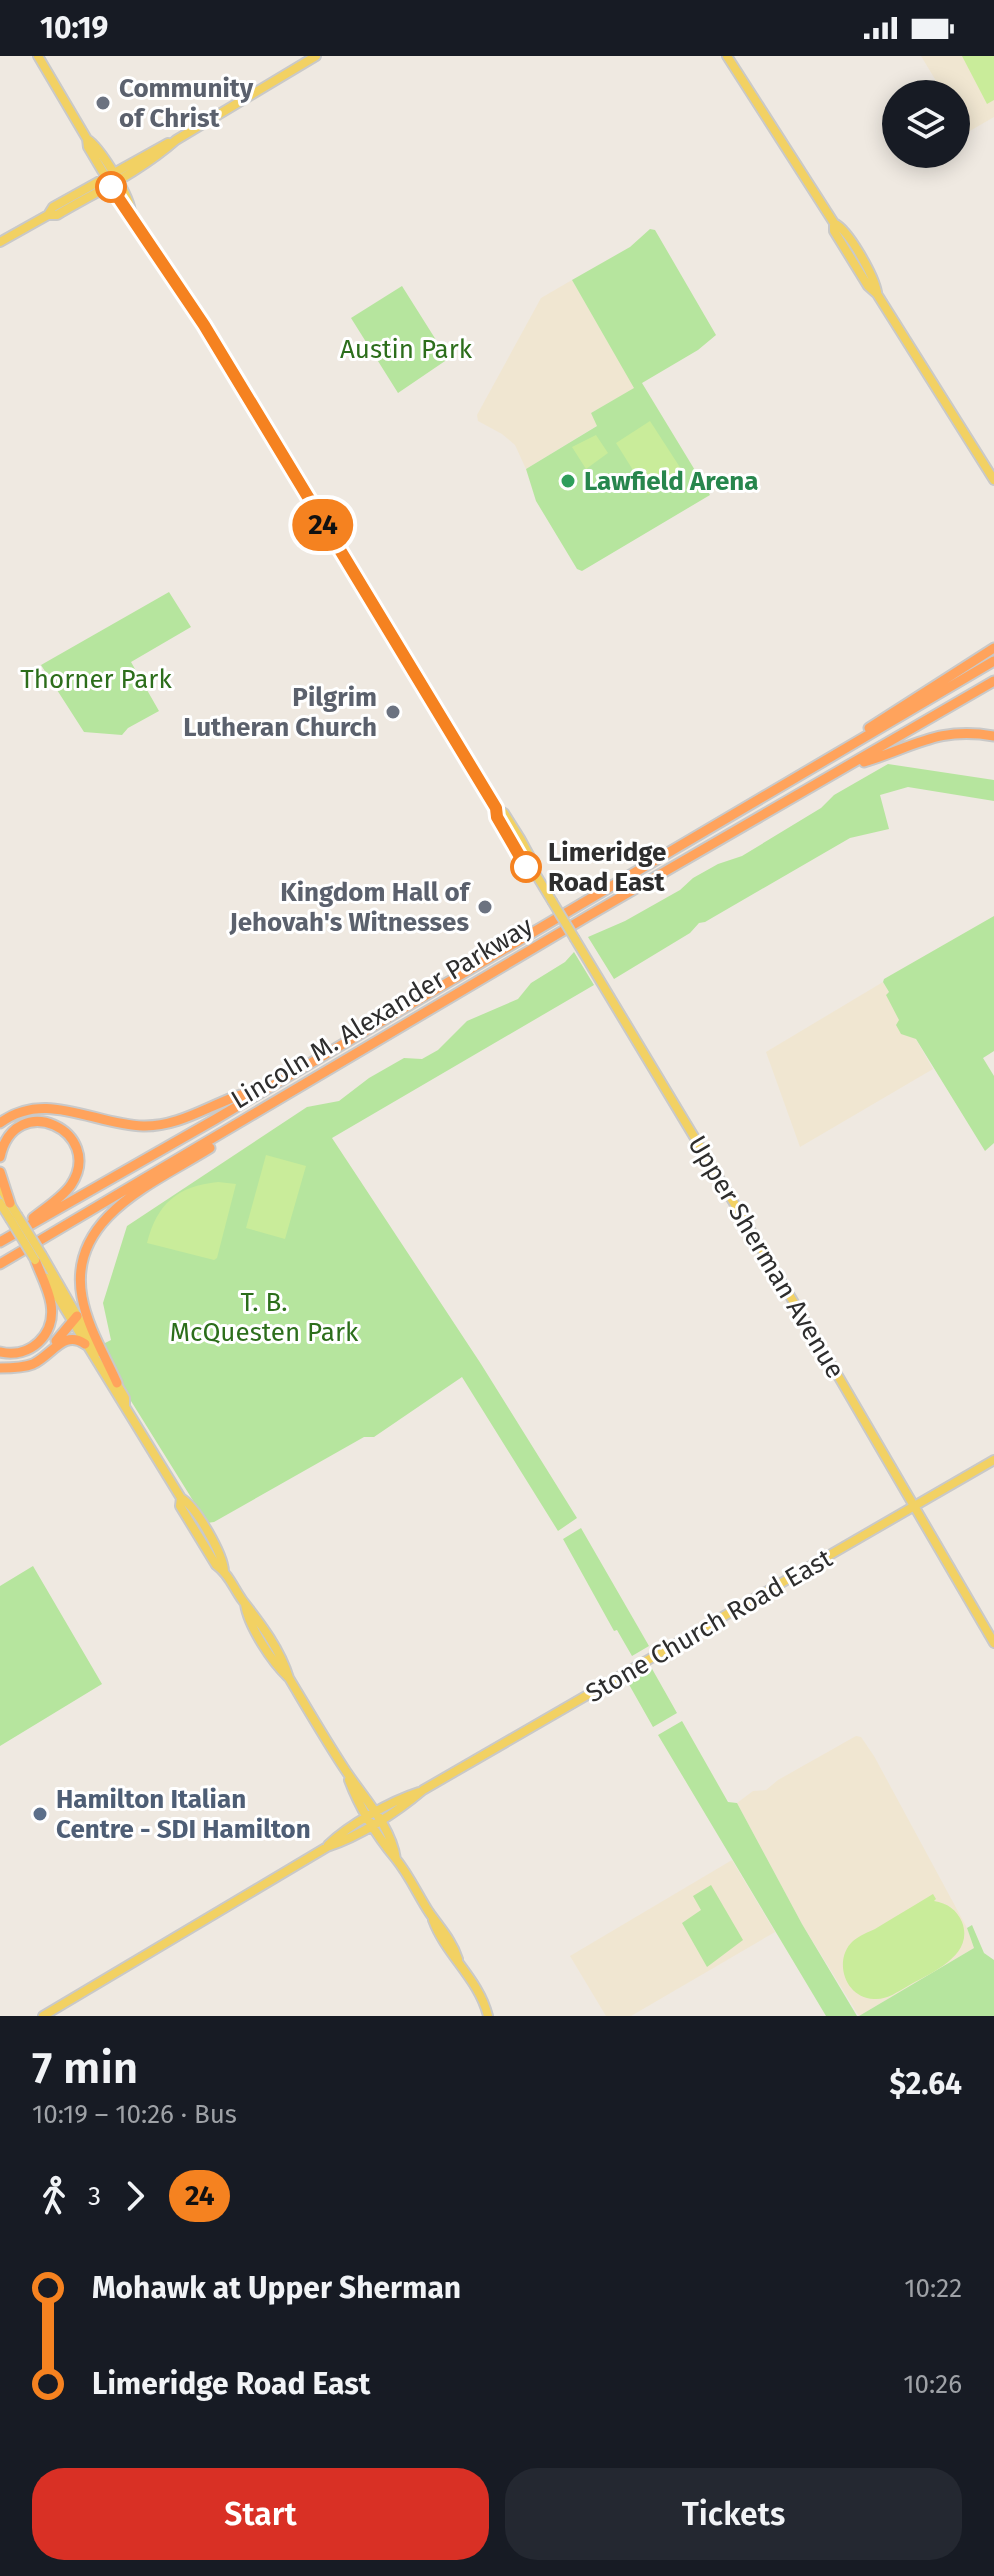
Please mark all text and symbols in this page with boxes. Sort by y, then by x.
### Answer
text: 10:19 [40,10,108,46]
place label: Community of Christ [119,73,254,134]
map controls [882,80,970,168]
button: layers [882,80,970,168]
marker: Community of Christ [94,94,112,112]
unlabelled marker [96,172,126,202]
park label: Austin Park [340,334,473,365]
place label: Lawfield Arena [584,466,759,497]
marker: Lawfield Arena [559,472,577,490]
line badge: 24 [287,499,359,551]
text: 24 [308,508,338,541]
park label: Thorner Park [20,664,172,695]
place label: Pilgrim Lutheran Church [183,682,377,743]
marker: Pilgrim Lutheran Church [384,703,402,721]
place label: Limeridge Road East [548,837,666,898]
marker: Limeridge Road East [511,852,541,882]
place label: Kingdom Hall of Jehovah's Witnesses [228,877,472,938]
marker: Kingdom Hall of Jehovah's Witnesses [476,898,494,916]
street label: Lincoln M. Alexander Parkway [226,910,539,1115]
street label: Upper Sherman Avenue [681,1130,851,1384]
park label: T. B. McQuesten Park [170,1287,359,1348]
street label: Stone Church Road East [580,1543,838,1709]
place label: Hamilton Italian Centre - SDI Hamilton [56,1784,311,1845]
marker: Hamilton Italian Centre - SDI Hamilton [31,1805,49,1823]
text: 7 min [32,2042,138,2095]
text: $2.64 [890,2066,962,2102]
text: 10:19 – 10:26 · Bus [32,2099,237,2130]
icon: walk [32,2174,76,2218]
icon: forward [113,2174,157,2218]
text: 24 [185,2179,214,2212]
text: 3 [88,2181,101,2212]
text: Mohawk at Upper Sherman [92,2270,461,2306]
text: 10:22 [904,2273,962,2304]
text: Limeridge Road East [92,2366,370,2402]
text: 10:26 [903,2369,962,2400]
button: Start [32,2468,489,2560]
button: Tickets [505,2468,962,2560]

